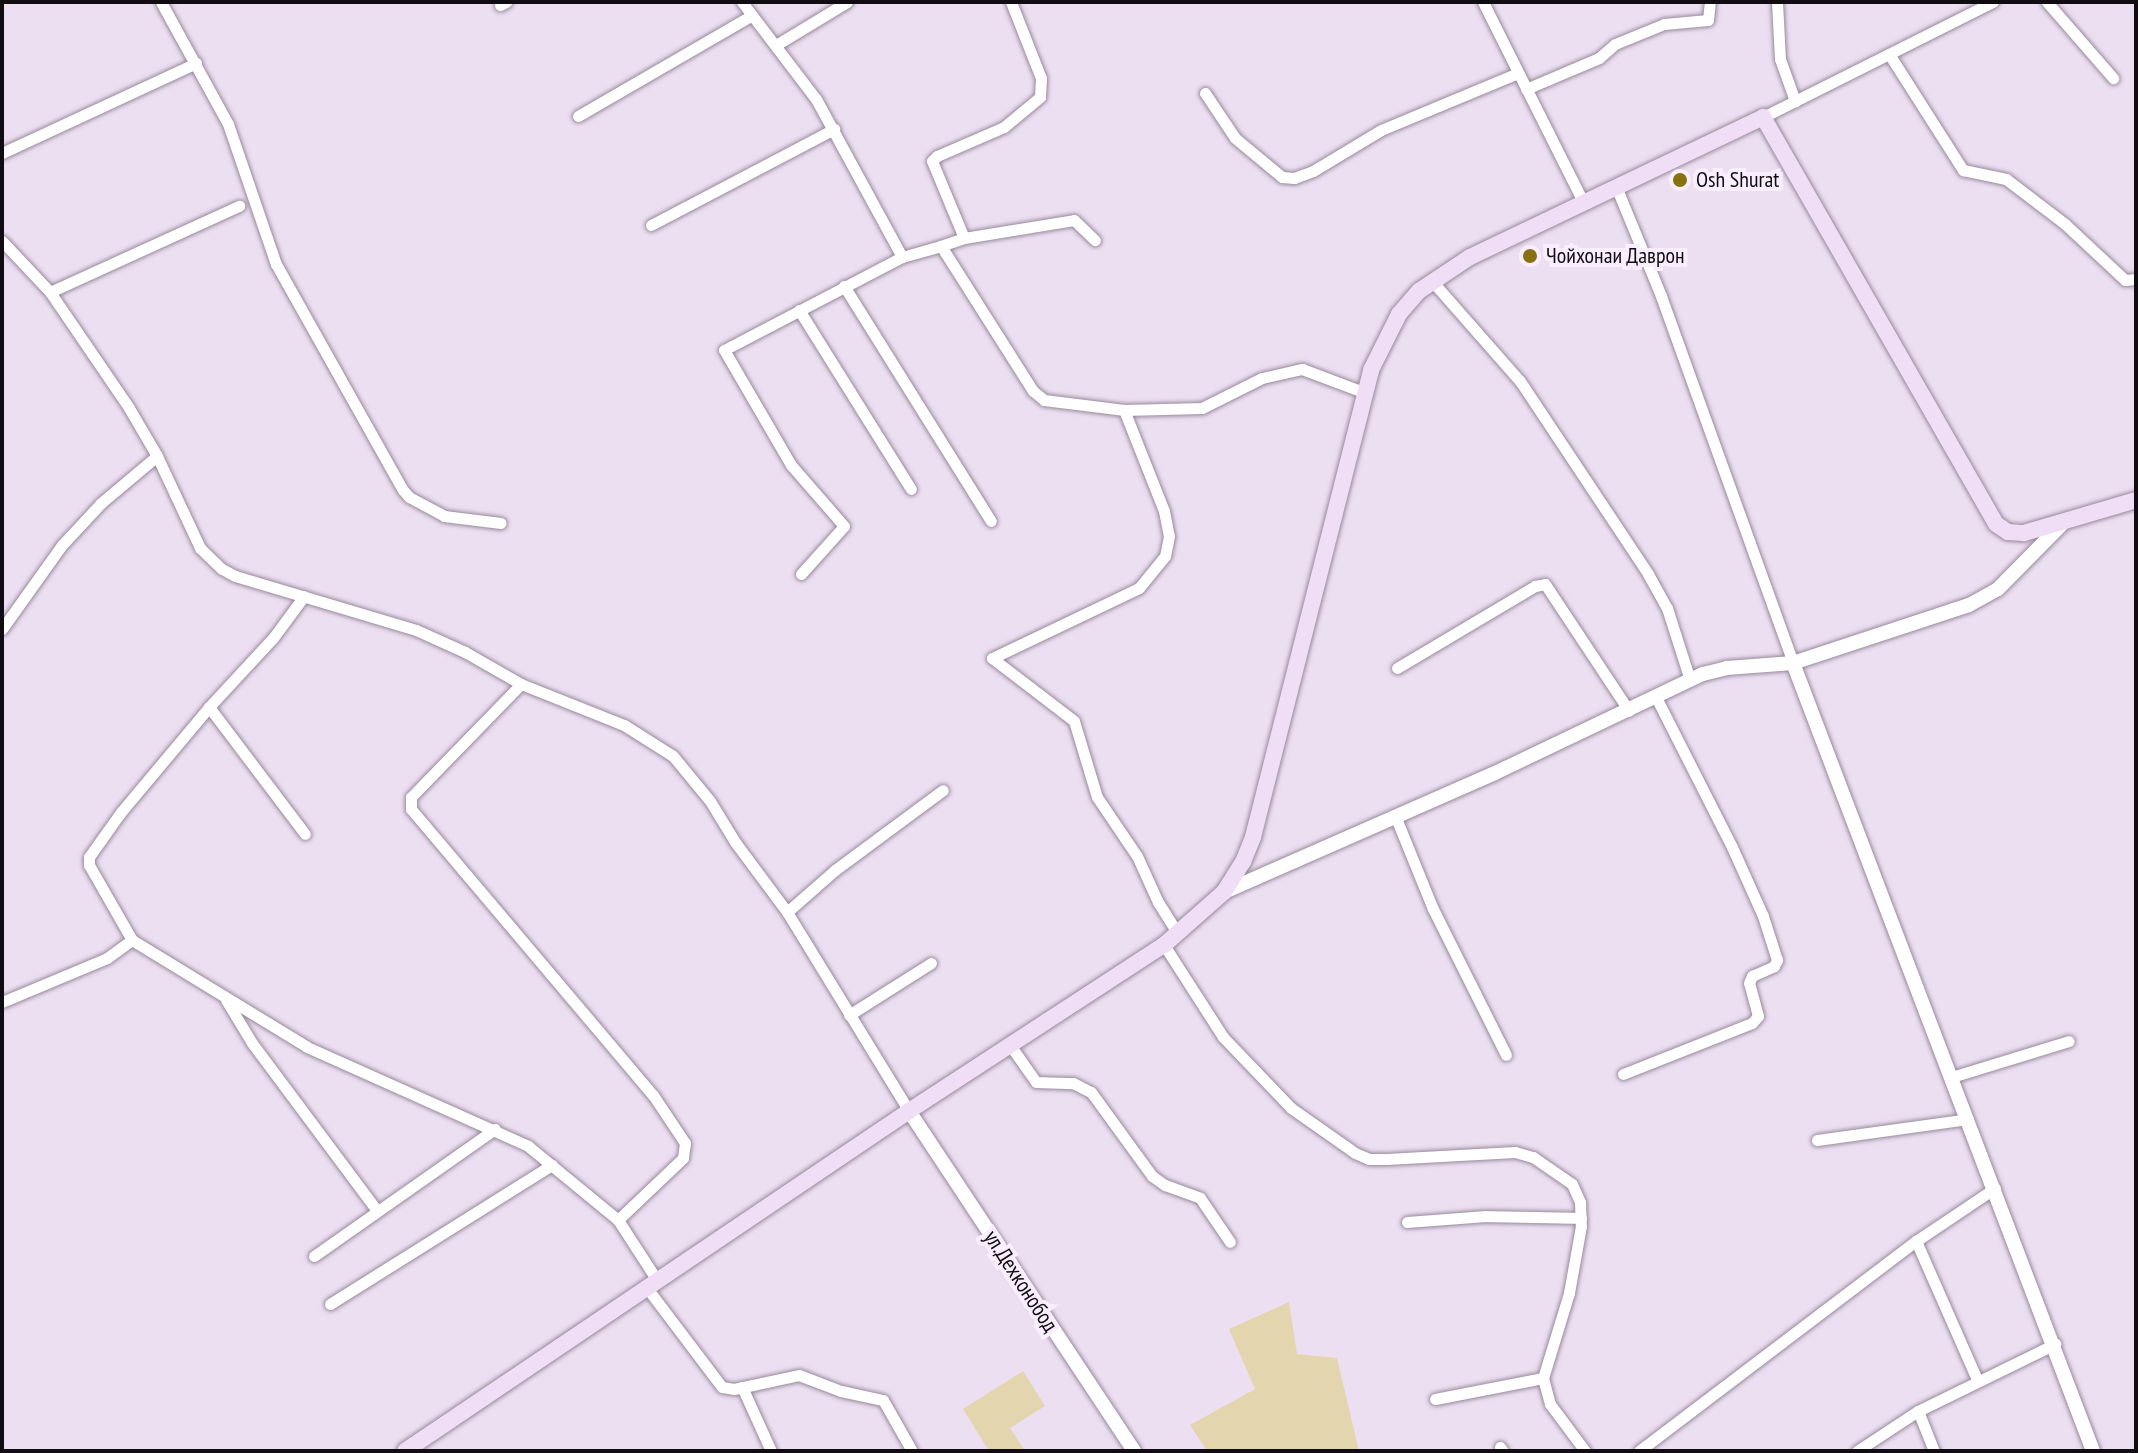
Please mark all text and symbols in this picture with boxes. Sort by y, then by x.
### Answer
place label: Osh Shurat [1696,167,1779,193]
marker: Osh Shurat [1671,171,1689,189]
place label: Чойхонаи Даврон [1546,243,1685,269]
marker: Чойхонаи Даврон [1521,247,1539,265]
street label: ул.Дехконобод [978,1225,1064,1337]

